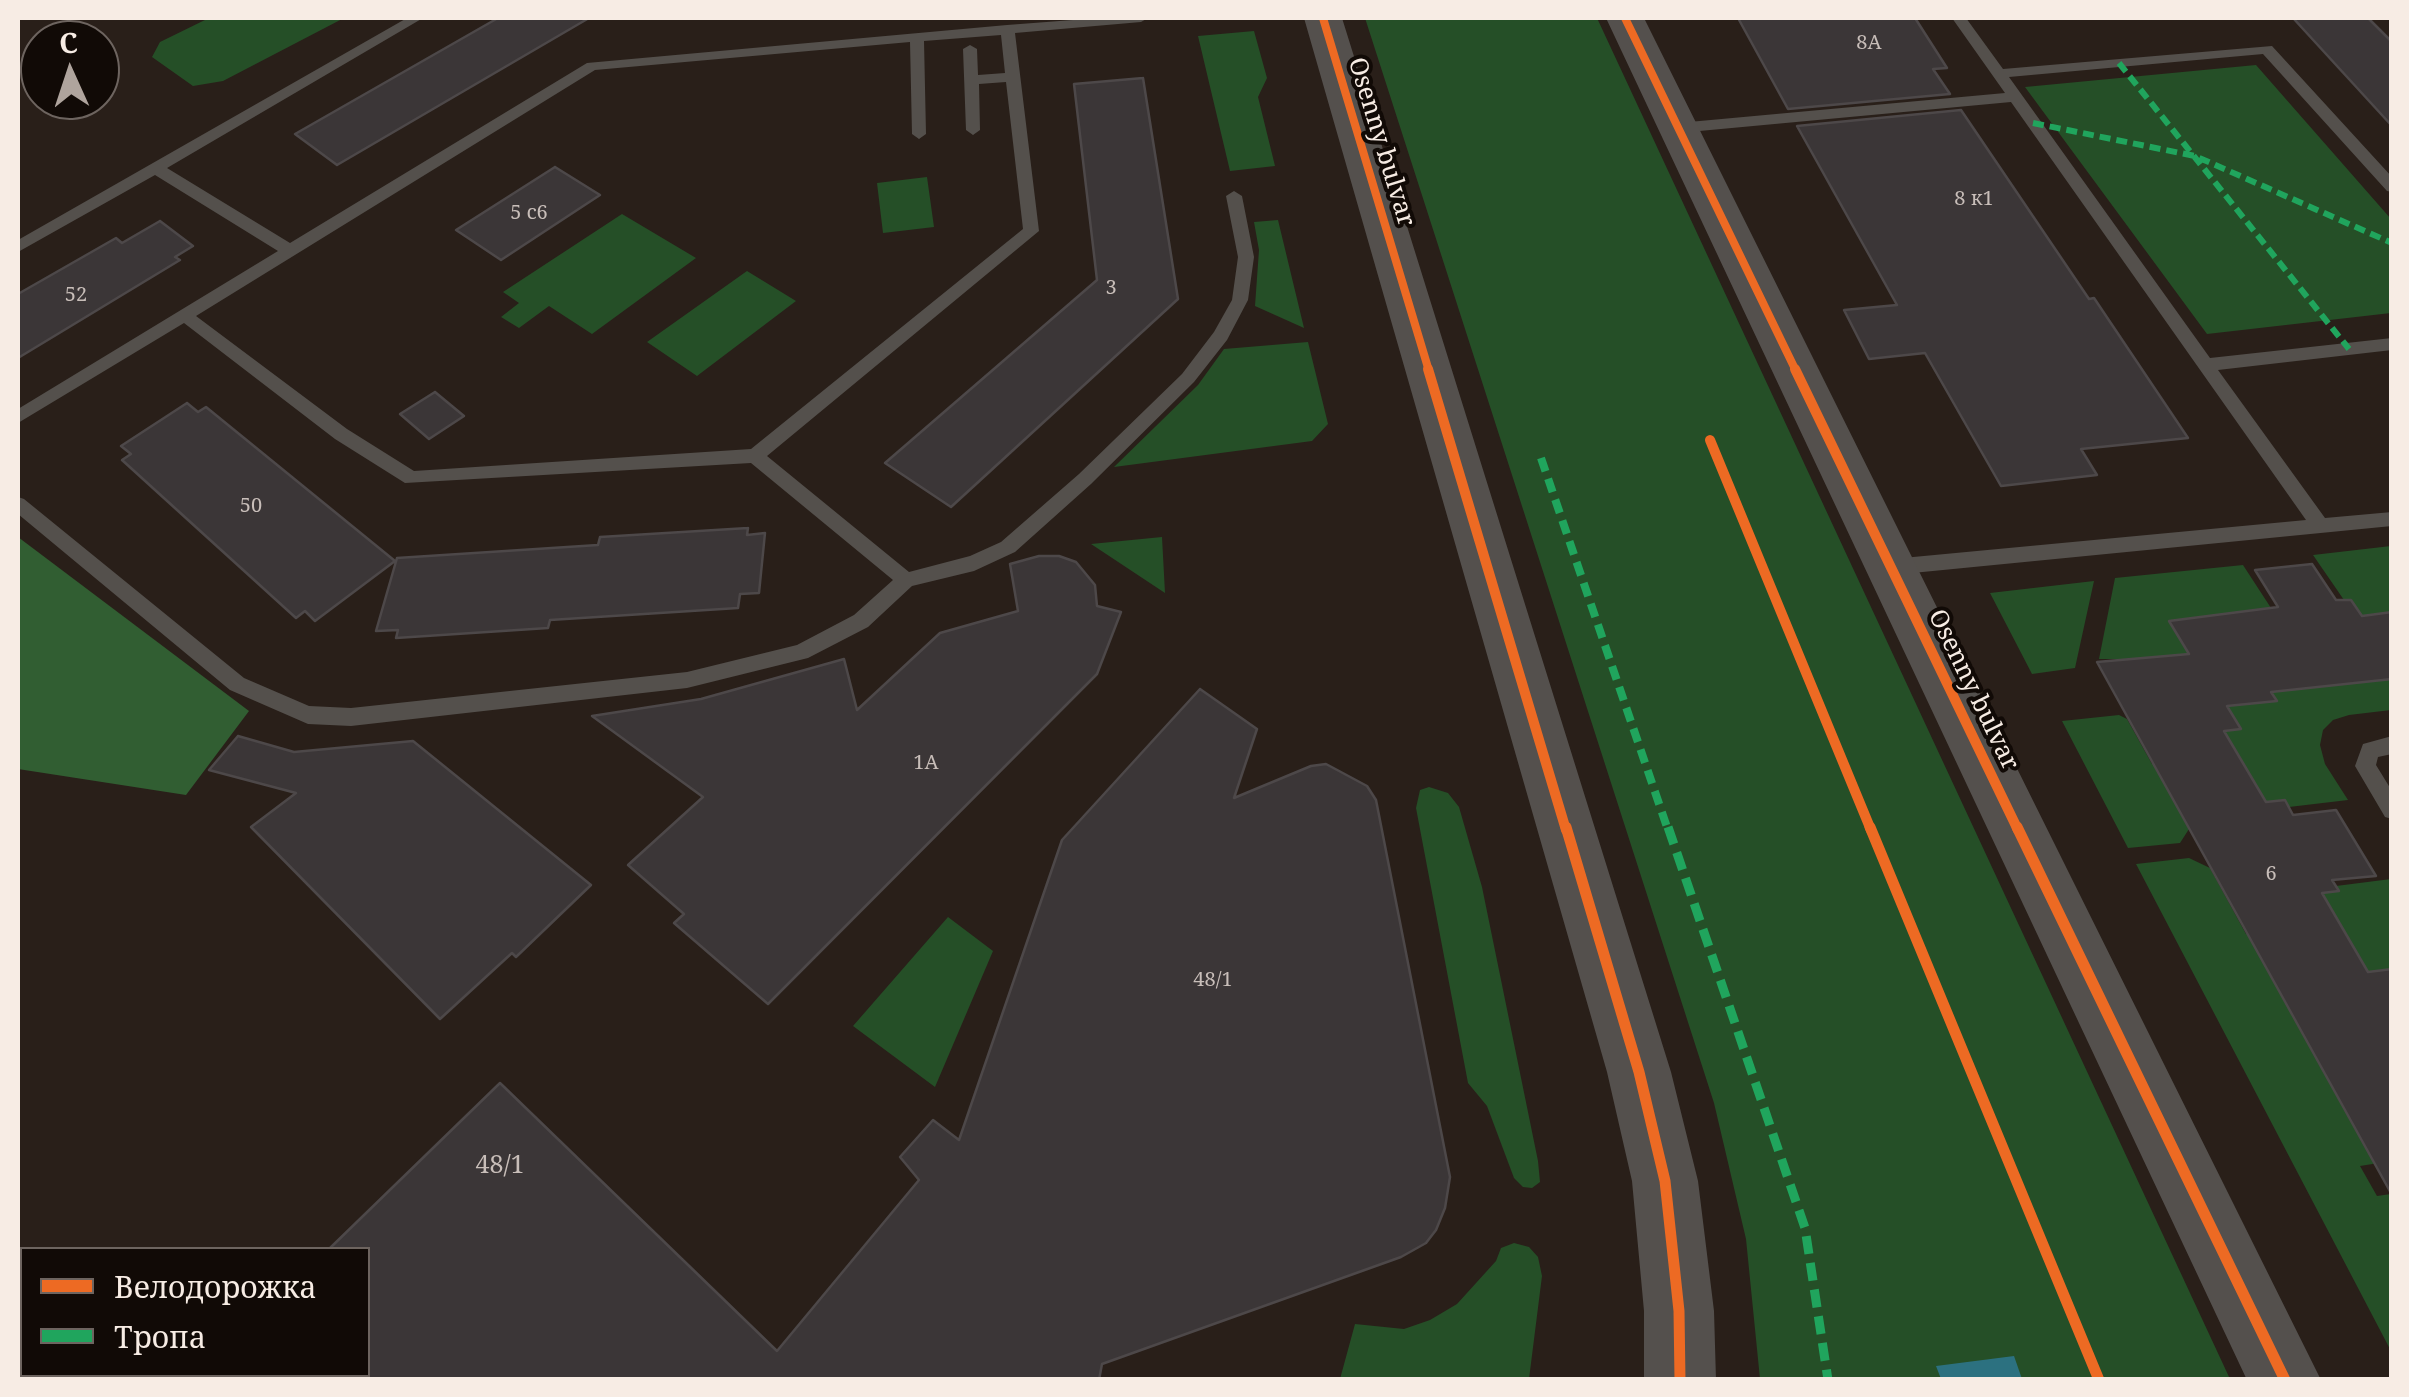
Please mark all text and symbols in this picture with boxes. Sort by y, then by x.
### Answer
north arrow [20,20,120,120]
text: С [58,23,79,61]
house number: 8А [1856,31,1882,55]
street label: Osenny bulvar [1341,54,1421,230]
house number: 8 к1 [1954,187,1994,211]
house number: 5 с6 [510,201,548,225]
house number: 3 [1105,276,1117,300]
house number: 52 [65,283,87,307]
house number: 50 [240,494,262,518]
street label: Osenny bulvar [1921,605,2025,775]
house number: 1А [913,751,939,775]
house number: 6 [2265,862,2277,886]
house number: 48/1 [1193,968,1233,992]
house number: 48/1 [475,1151,525,1181]
legend [20,1247,370,1377]
text: Велодорожка [114,1266,317,1307]
text: Тропа [114,1316,206,1357]

